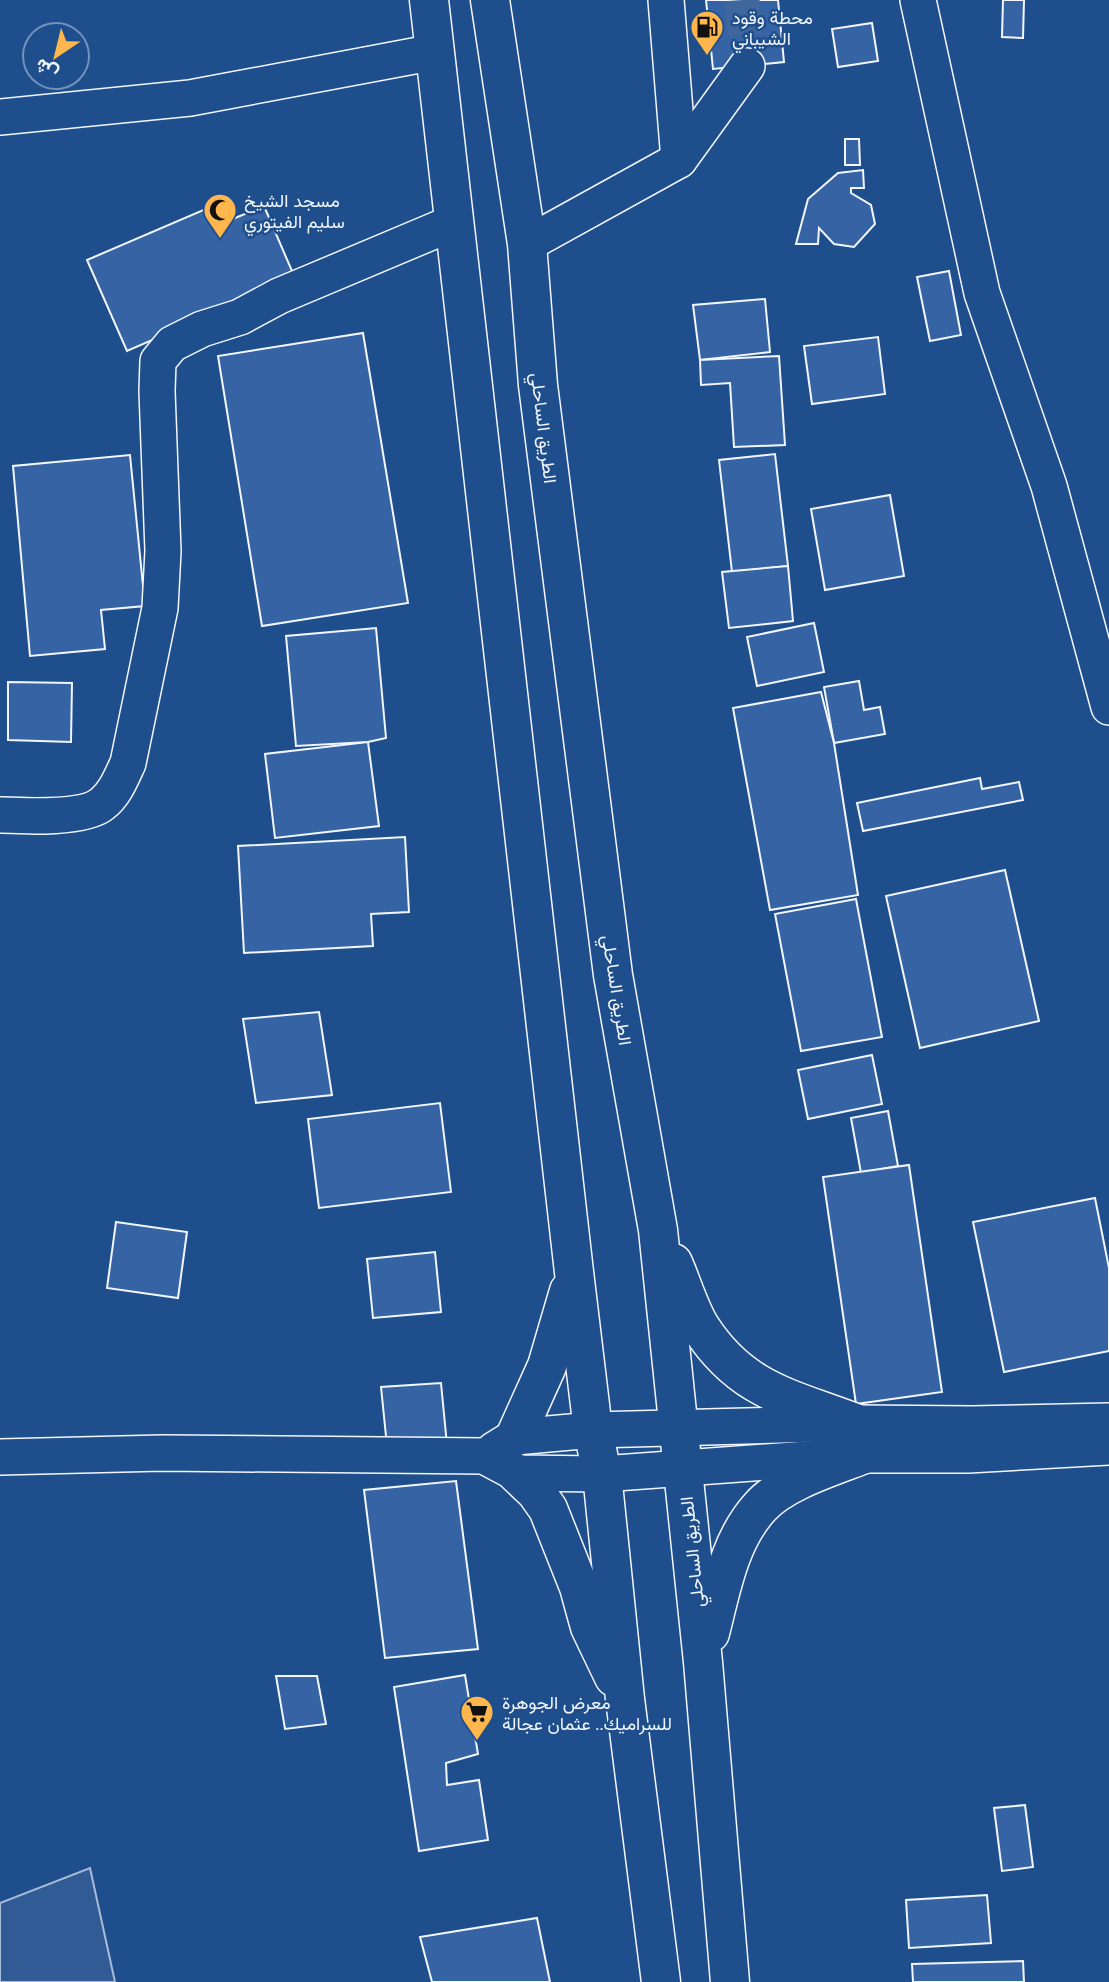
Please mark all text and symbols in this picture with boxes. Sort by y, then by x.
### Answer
place label: محطة وقود الشيباني [732,6,813,54]
fuel station icon: محطة وقود الشيباني [688,8,726,57]
north arrow [21,21,91,91]
text: ش [30,53,62,86]
place label: مسجد الشيخ سليم الفيتوري [244,189,345,237]
mosque icon: مسجد الشيخ سليم الفيتوري [201,191,239,240]
street label: الطريق الساحلي [522,371,562,485]
street label: الطريق الساحلي [593,933,637,1047]
street label: الطريق الساحلي [675,1495,713,1609]
place label: معرض الجوهرة للسراميك.. عثمان عجالة [502,1691,672,1735]
supermarket icon: معرض الجوهرة للسراميك.. عثمان عجالة [458,1693,496,1742]

